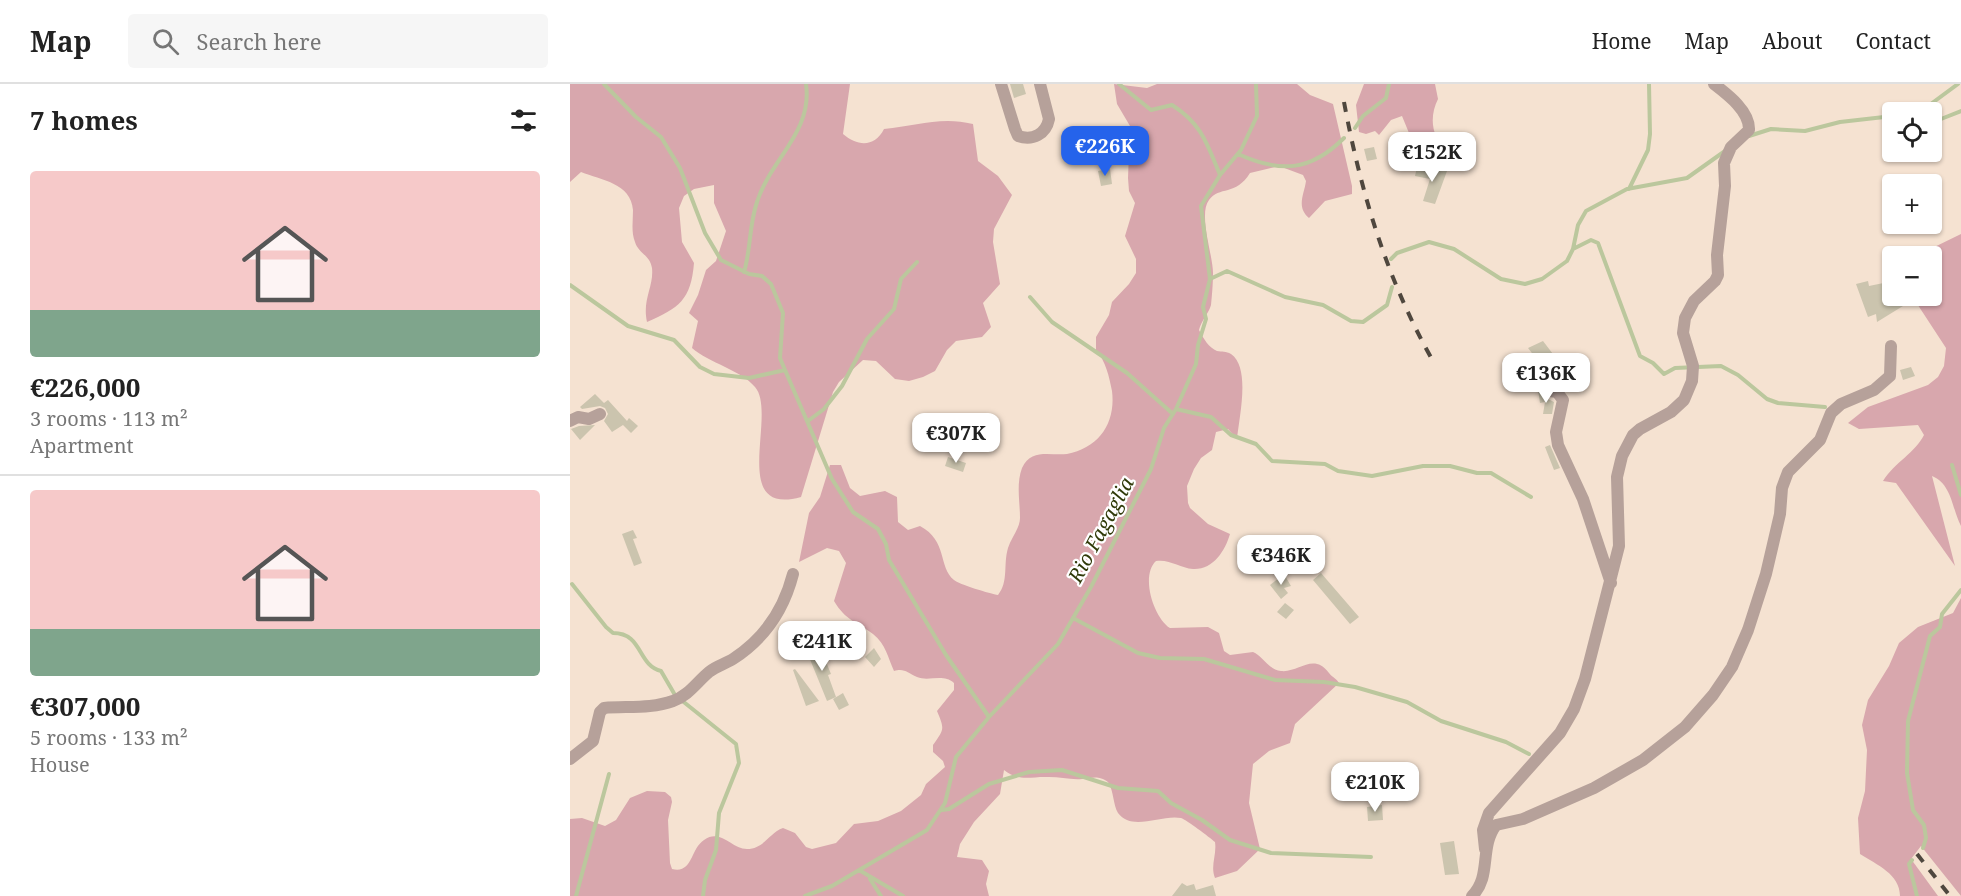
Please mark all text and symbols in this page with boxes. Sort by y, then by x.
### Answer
search box [128,14,548,68]
text: Map [30,22,92,60]
icon: search [149,25,182,58]
text: Search here [197,26,321,56]
text: Home [1592,27,1652,55]
text: Map [1685,27,1729,55]
text: About [1762,27,1823,55]
text: Contact [1856,27,1931,55]
text: 7 homes [30,102,138,138]
map controls [1882,102,1942,306]
button: locate [1882,102,1942,162]
icon: filters [507,104,540,137]
pin: €226K [1063,126,1147,177]
text: €226K [1075,132,1135,159]
pin: €152K [1390,132,1474,183]
text: €152K [1402,138,1462,165]
button: + [1882,174,1942,234]
icon: home [231,210,339,318]
button: − [1882,246,1942,306]
pin: €136K [1504,353,1588,404]
text: €136K [1516,359,1576,386]
text: €226,000 [30,369,140,405]
text: 3 rooms · 113 m² [30,405,188,432]
pin: €307K [914,413,998,464]
text: €307K [926,419,986,446]
text: Apartment [30,432,134,459]
water label: Rio Fagaglia [1061,472,1140,588]
icon: home [231,529,339,637]
pin: €346K [1239,535,1323,586]
text: €346K [1251,541,1311,568]
pin: €241K [780,621,864,672]
text: €241K [792,627,852,654]
text: €307,000 [30,688,140,724]
text: 5 rooms · 133 m² [30,724,188,751]
text: House [30,751,90,778]
pin: €210K [1333,762,1417,813]
text: €210K [1345,768,1405,795]

